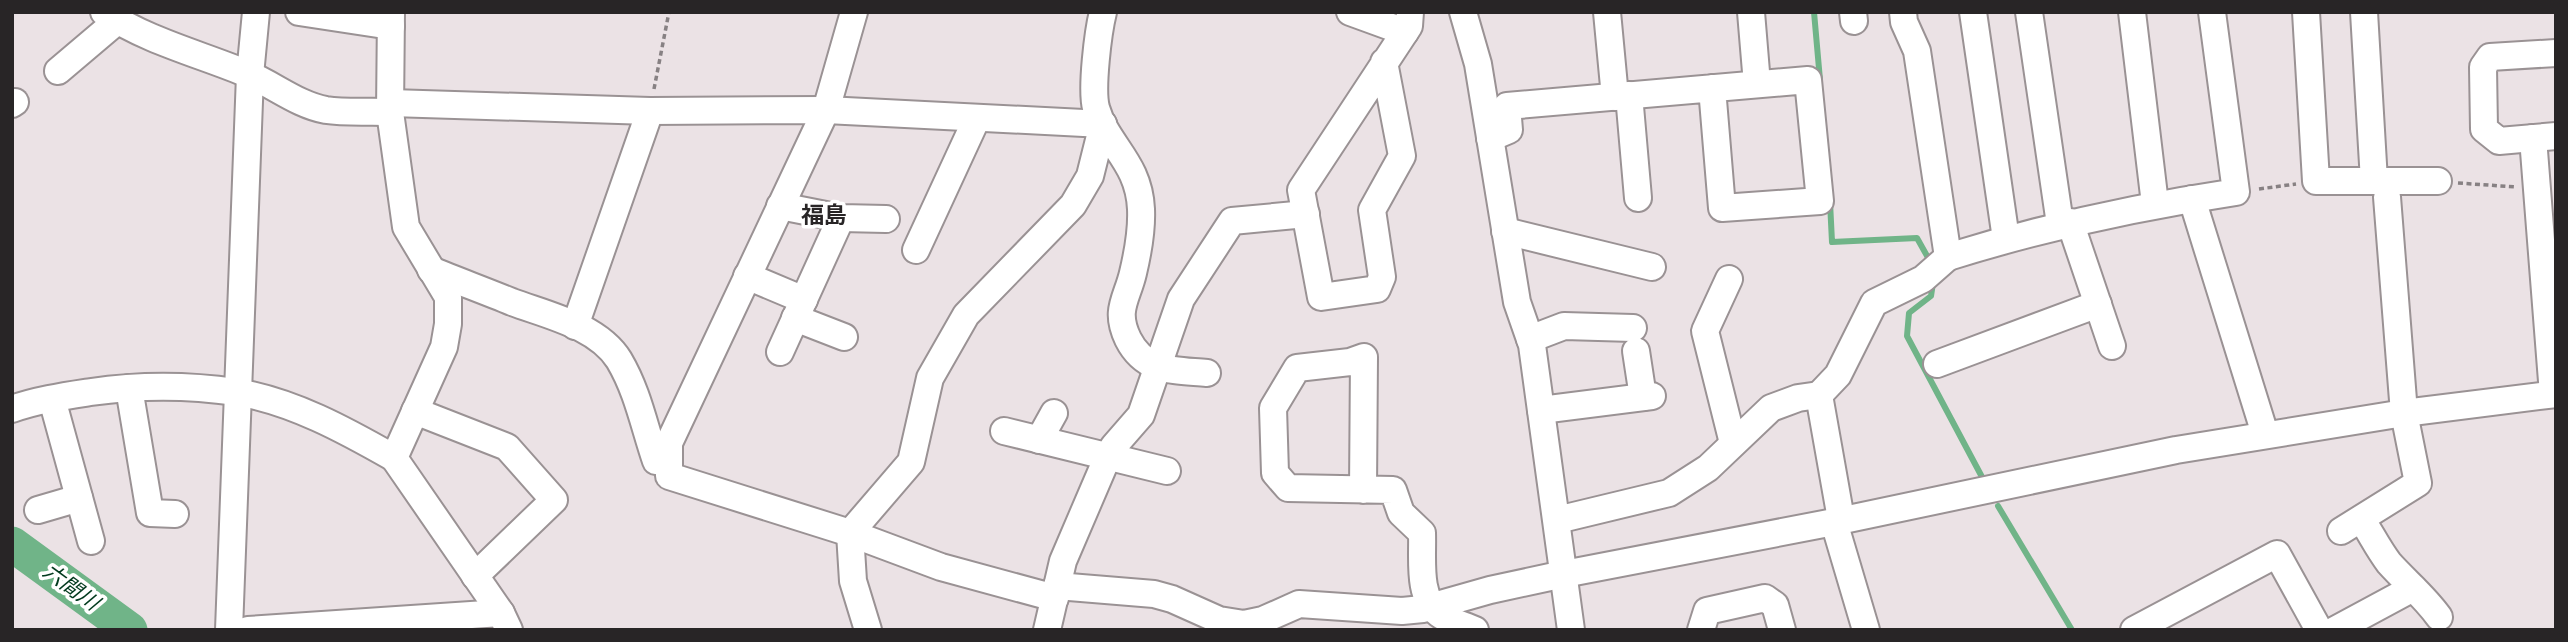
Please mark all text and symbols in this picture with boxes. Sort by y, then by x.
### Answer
district label: 福島 [801,201,847,228]
water label: 六間川 [38,558,106,616]

